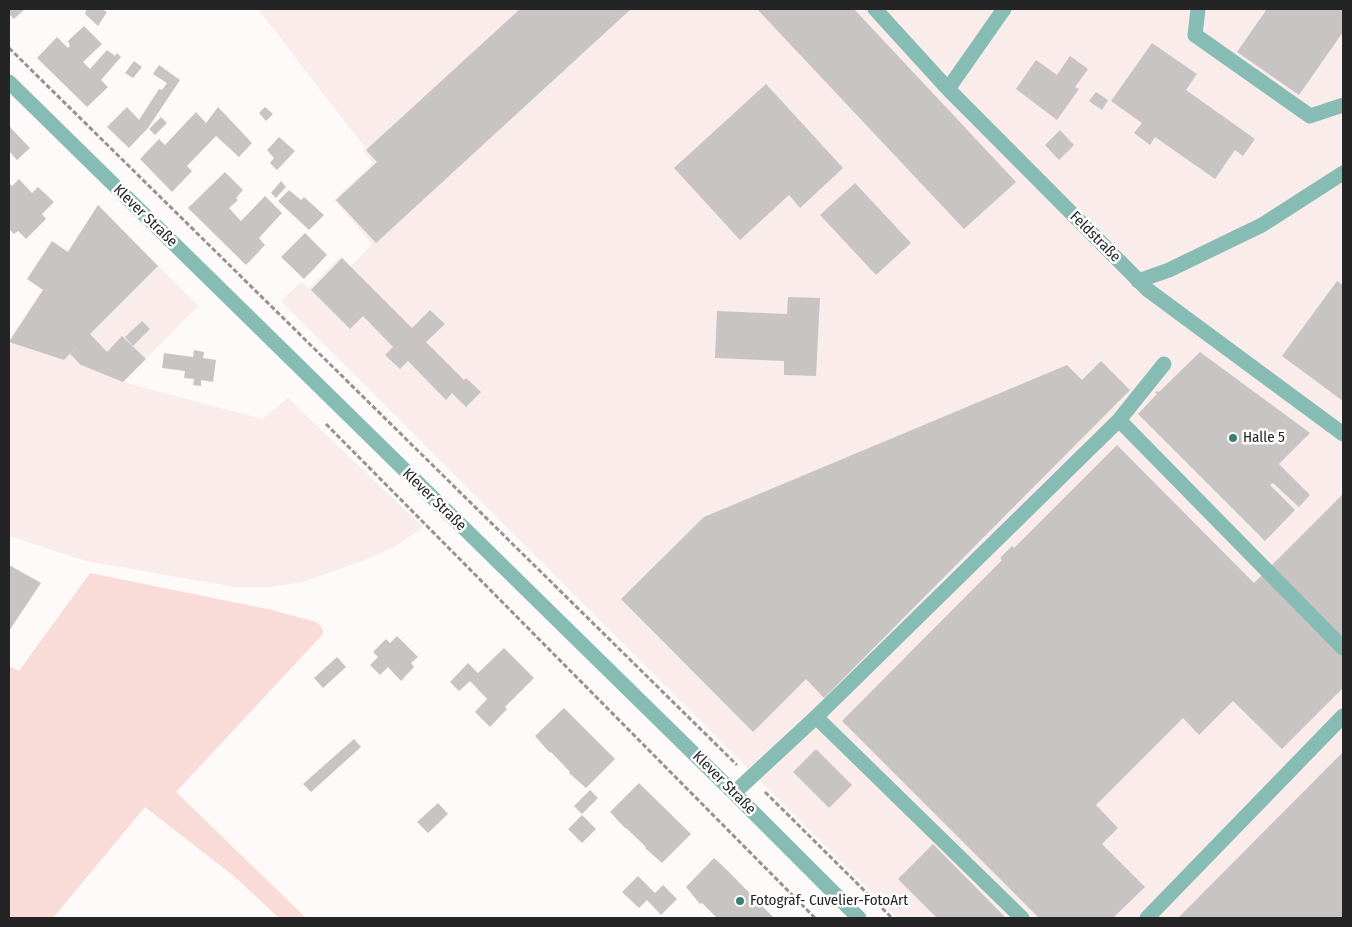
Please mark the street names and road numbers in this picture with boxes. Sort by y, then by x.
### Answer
street label: Klever Straße [109,181,181,251]
street label: Feldstraße [1066,208,1124,266]
street label: Klever Straße [398,465,470,535]
street label: Klever Straße [689,748,759,818]

